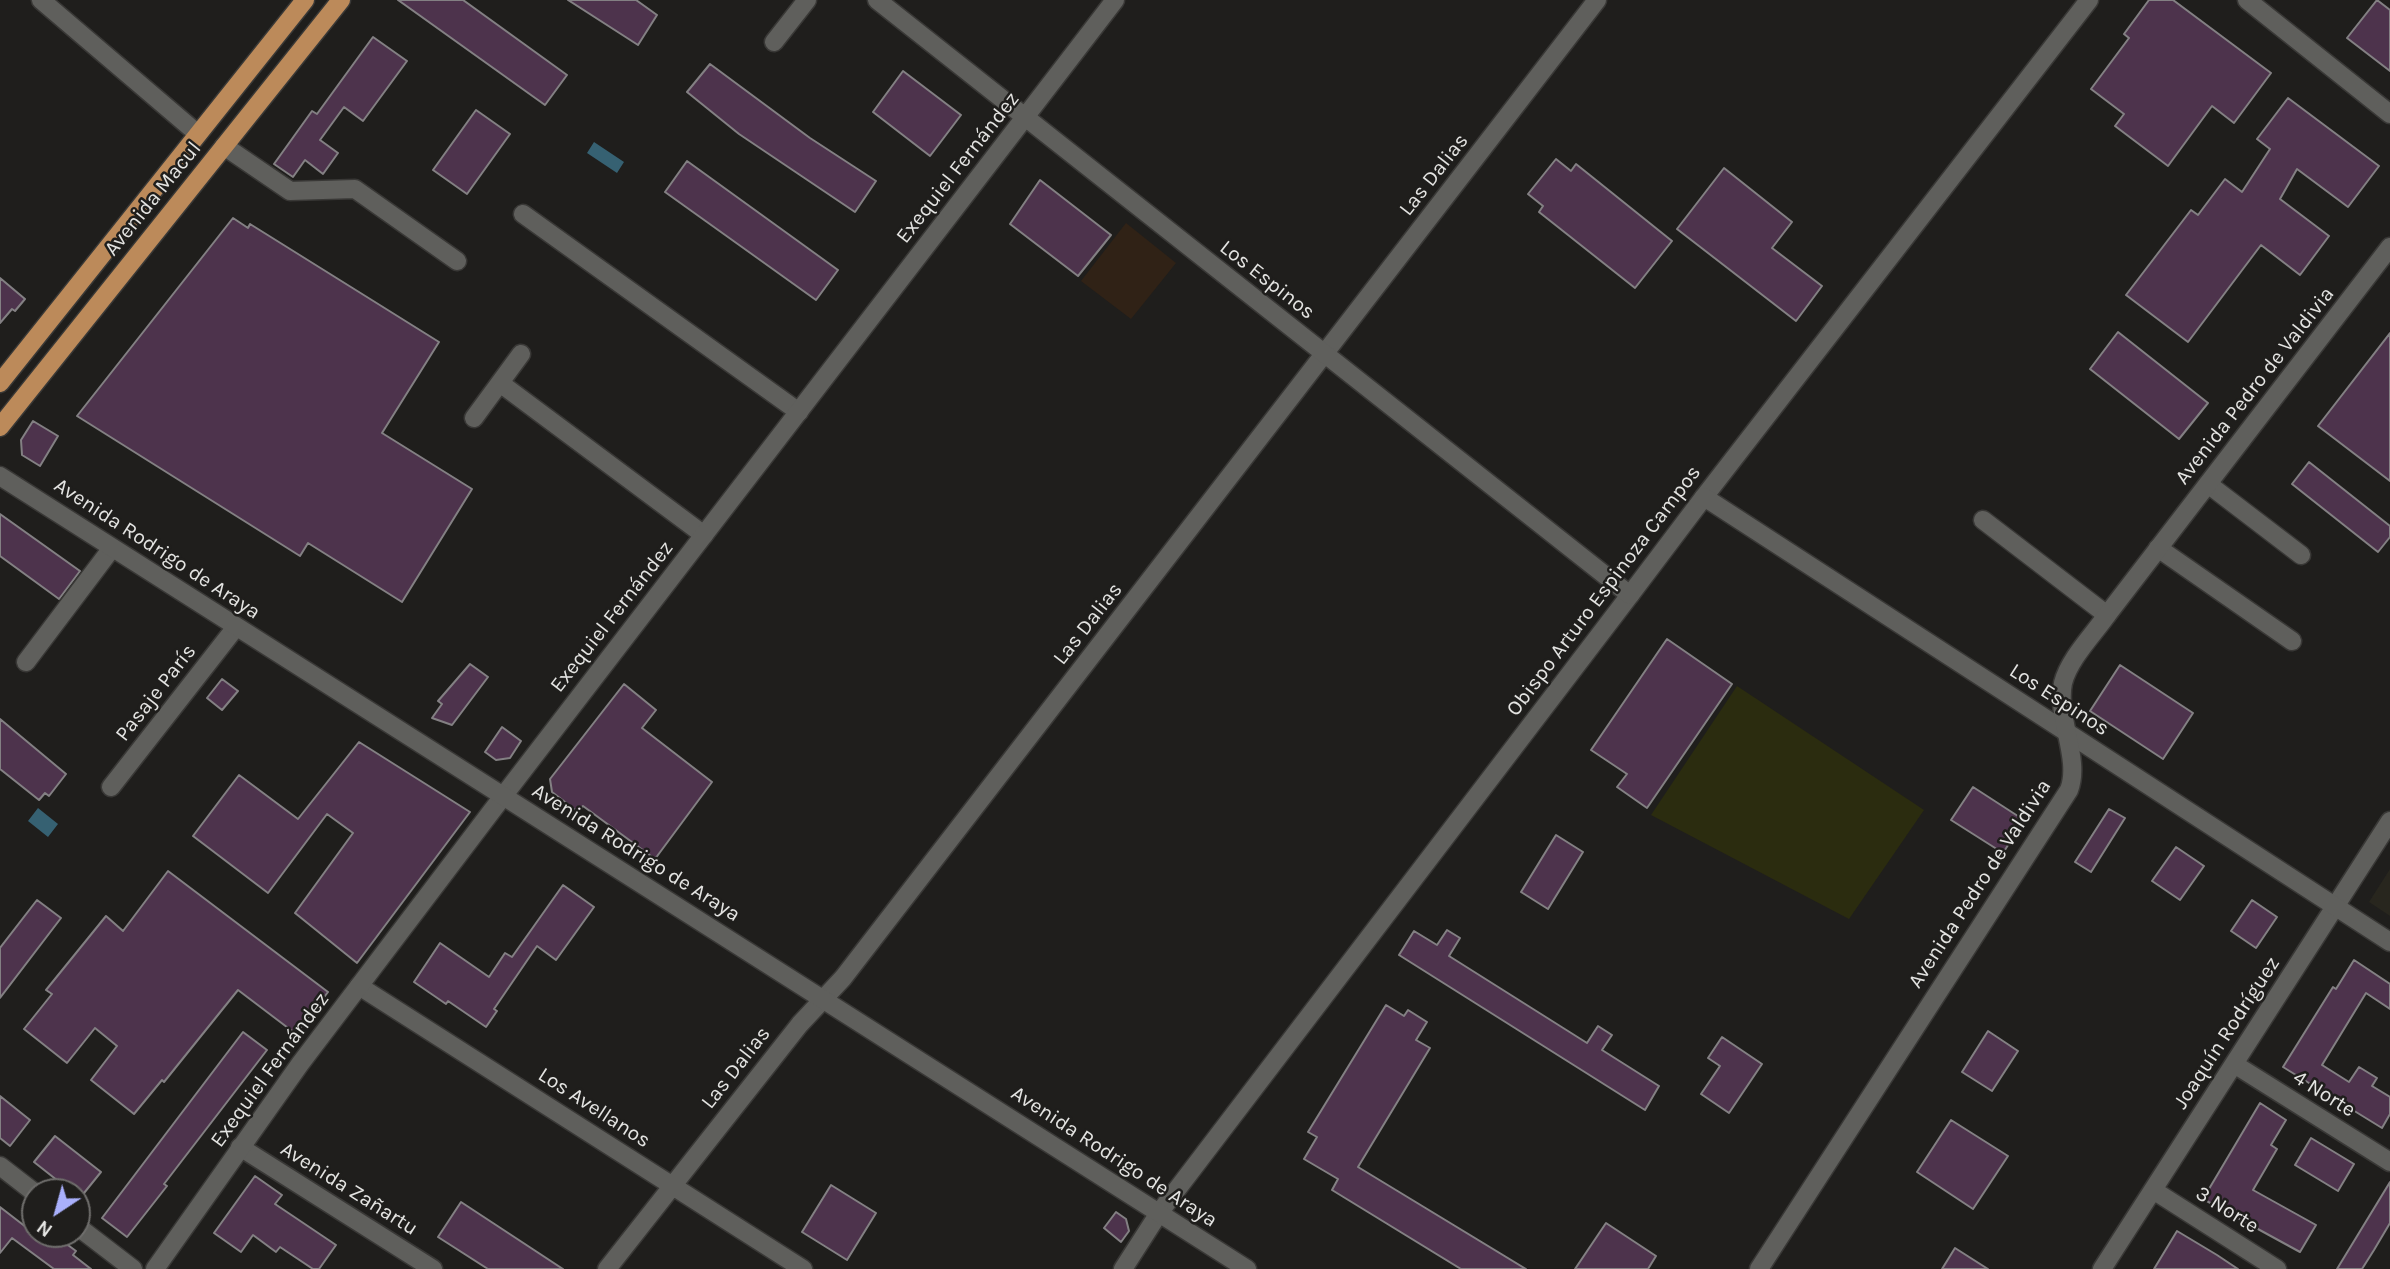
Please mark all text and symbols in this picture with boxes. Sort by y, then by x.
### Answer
street label: Exequiel Fernández [891,87,1025,249]
street label: Las Dalias [1394,129,1474,221]
street label: Avenida Macul [99,137,207,261]
street label: Los Espinos [1214,235,1320,325]
street label: Avenida Pedro de Valdivia [2170,282,2340,490]
street label: Obispo Arturo Espinoza Campos [1501,461,1707,721]
street label: Avenida Rodrigo de Araya [49,473,265,625]
street label: Exequiel Fernández [545,536,679,698]
street label: Las Dalias [1048,578,1128,670]
street label: Pasaje París [110,639,202,747]
street label: Los Espinos [2004,658,2114,742]
street label: Avenida Pedro de Valdivia [1903,775,2057,993]
street label: Avenida Rodrigo de Araya [527,779,745,927]
street label: Joaquín Rodríguez [2168,952,2286,1114]
street label: Exequiel Fernández [205,988,335,1152]
street label: Las Dalias [696,1022,776,1114]
street label: Los Avellanos [533,1062,655,1154]
street label: 4 Norte [2288,1065,2360,1123]
street label: Avenida Rodrigo de Araya [1006,1081,1222,1233]
street label: Avenida Zañartu [276,1137,422,1241]
north arrow [21,1178,91,1248]
street label: 3 Norte [2191,1181,2263,1239]
text: N [33,1215,57,1241]

